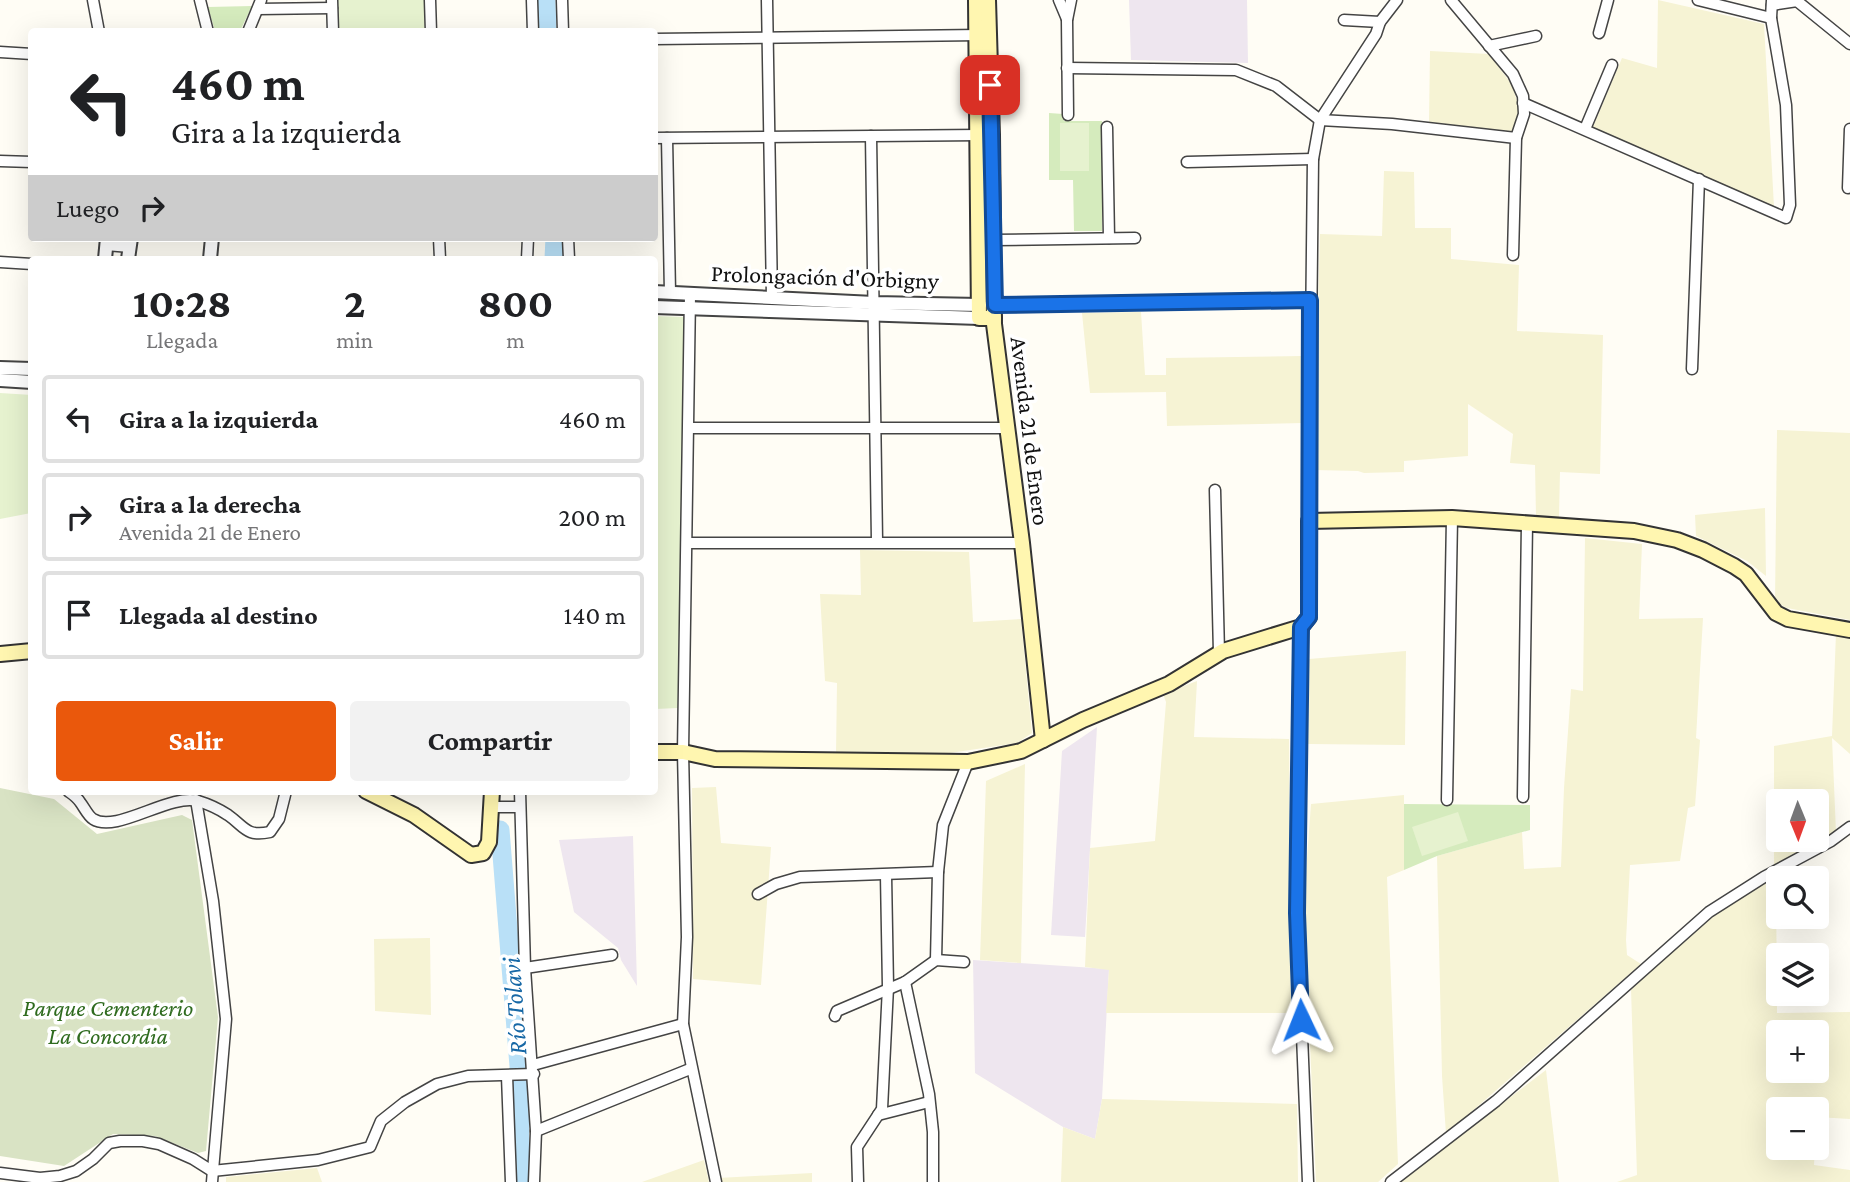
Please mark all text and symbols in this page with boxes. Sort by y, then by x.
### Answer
pin [960,55,1020,115]
icon: left [56,56,147,147]
text: 460 m [171,56,305,111]
icon: arrive [971,66,1009,104]
text: Gira a la izquierda [171,114,401,150]
icon: right [133,189,171,227]
text: Luego [56,194,119,223]
street label: Prolongación d'Orbigny [711,259,940,294]
text: 10:28 [133,279,231,326]
text: 2 [344,279,365,326]
text: 800 [478,279,553,326]
text: Llegada [146,327,218,353]
text: min [336,327,373,353]
text: m [506,327,525,353]
street label: Avenida 21 de Enero [1006,335,1055,527]
icon: left [60,400,98,438]
text: Gira a la izquierda [119,405,318,434]
text: 460 m [559,405,626,434]
text: Gira a la derecha [119,490,301,519]
icon: right [60,498,98,536]
text: 200 m [558,503,626,532]
text: Avenida 21 de Enero [119,519,301,545]
icon: arrive [60,596,98,634]
text: Llegada al destino [119,601,318,630]
text: 140 m [564,601,626,630]
button: Salir [56,701,336,781]
button: Compartir [350,701,630,781]
north arrow [1766,789,1829,852]
map controls [1766,789,1829,1160]
button: search [1766,866,1829,929]
button: layers [1766,943,1829,1006]
water label: Río Tolavi [497,956,532,1056]
position arrow [1264,983,1338,1057]
park label: Parque Cementerio La Concordia [23,994,193,1049]
button: + [1766,1020,1829,1083]
button: − [1766,1097,1829,1160]

